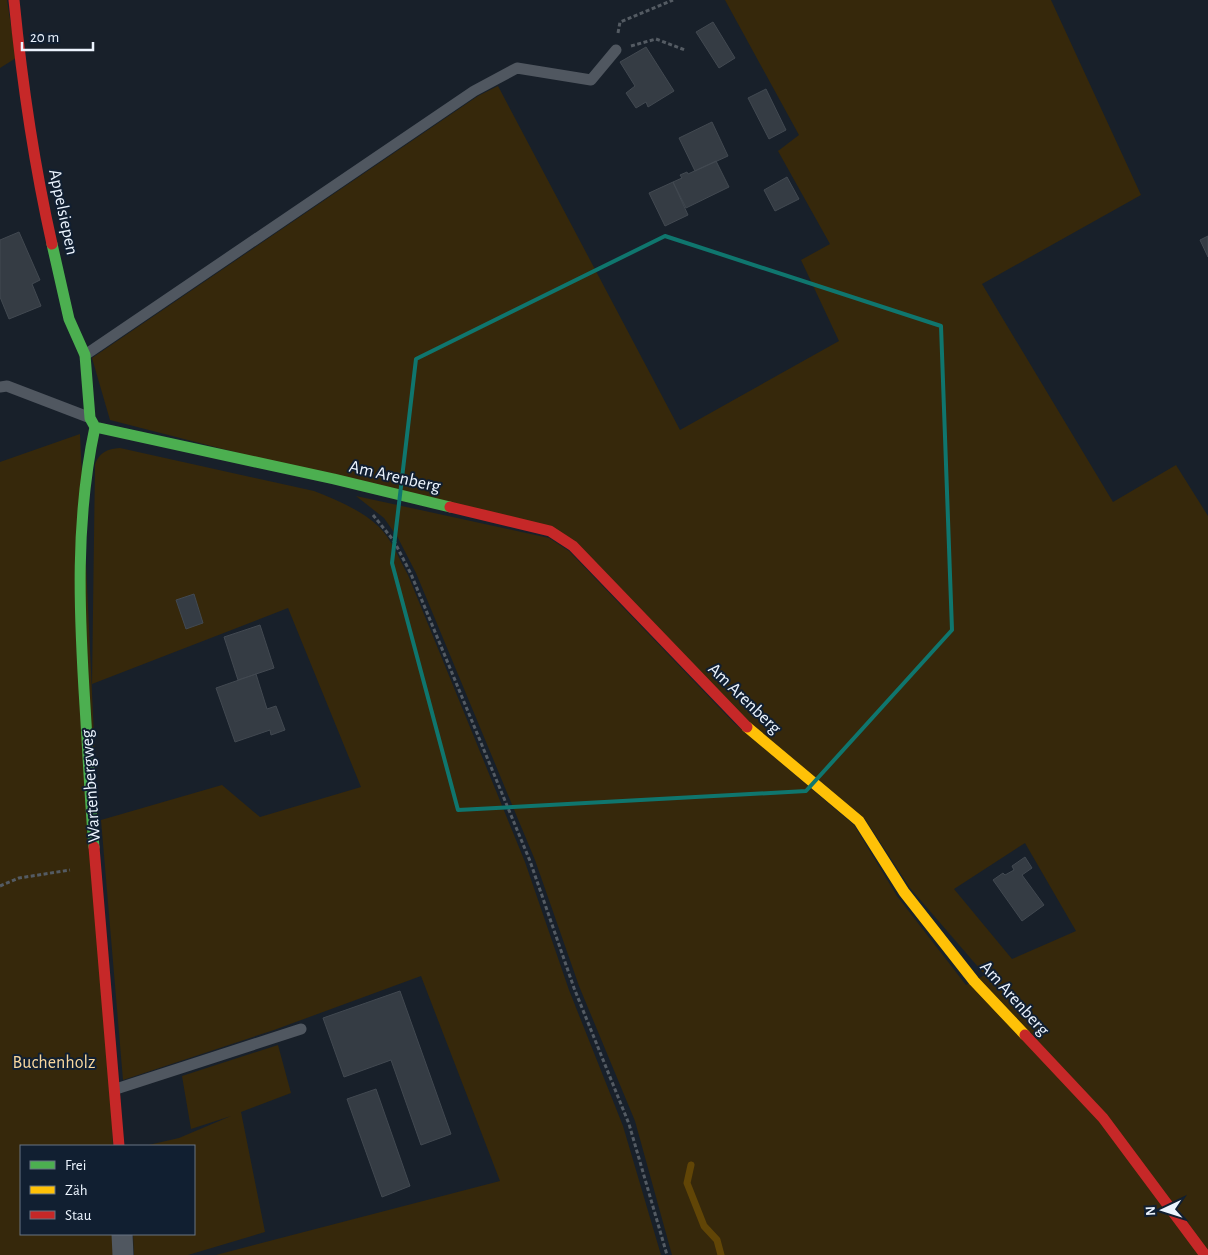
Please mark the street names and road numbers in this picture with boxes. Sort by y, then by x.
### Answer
street label: Appelsiepen [45,168,81,257]
street label: Am Arenberg [347,458,442,496]
street label: Am Arenberg [704,660,784,738]
street label: Wartenbergweg [78,729,104,843]
street label: Am Arenberg [976,958,1052,1040]

